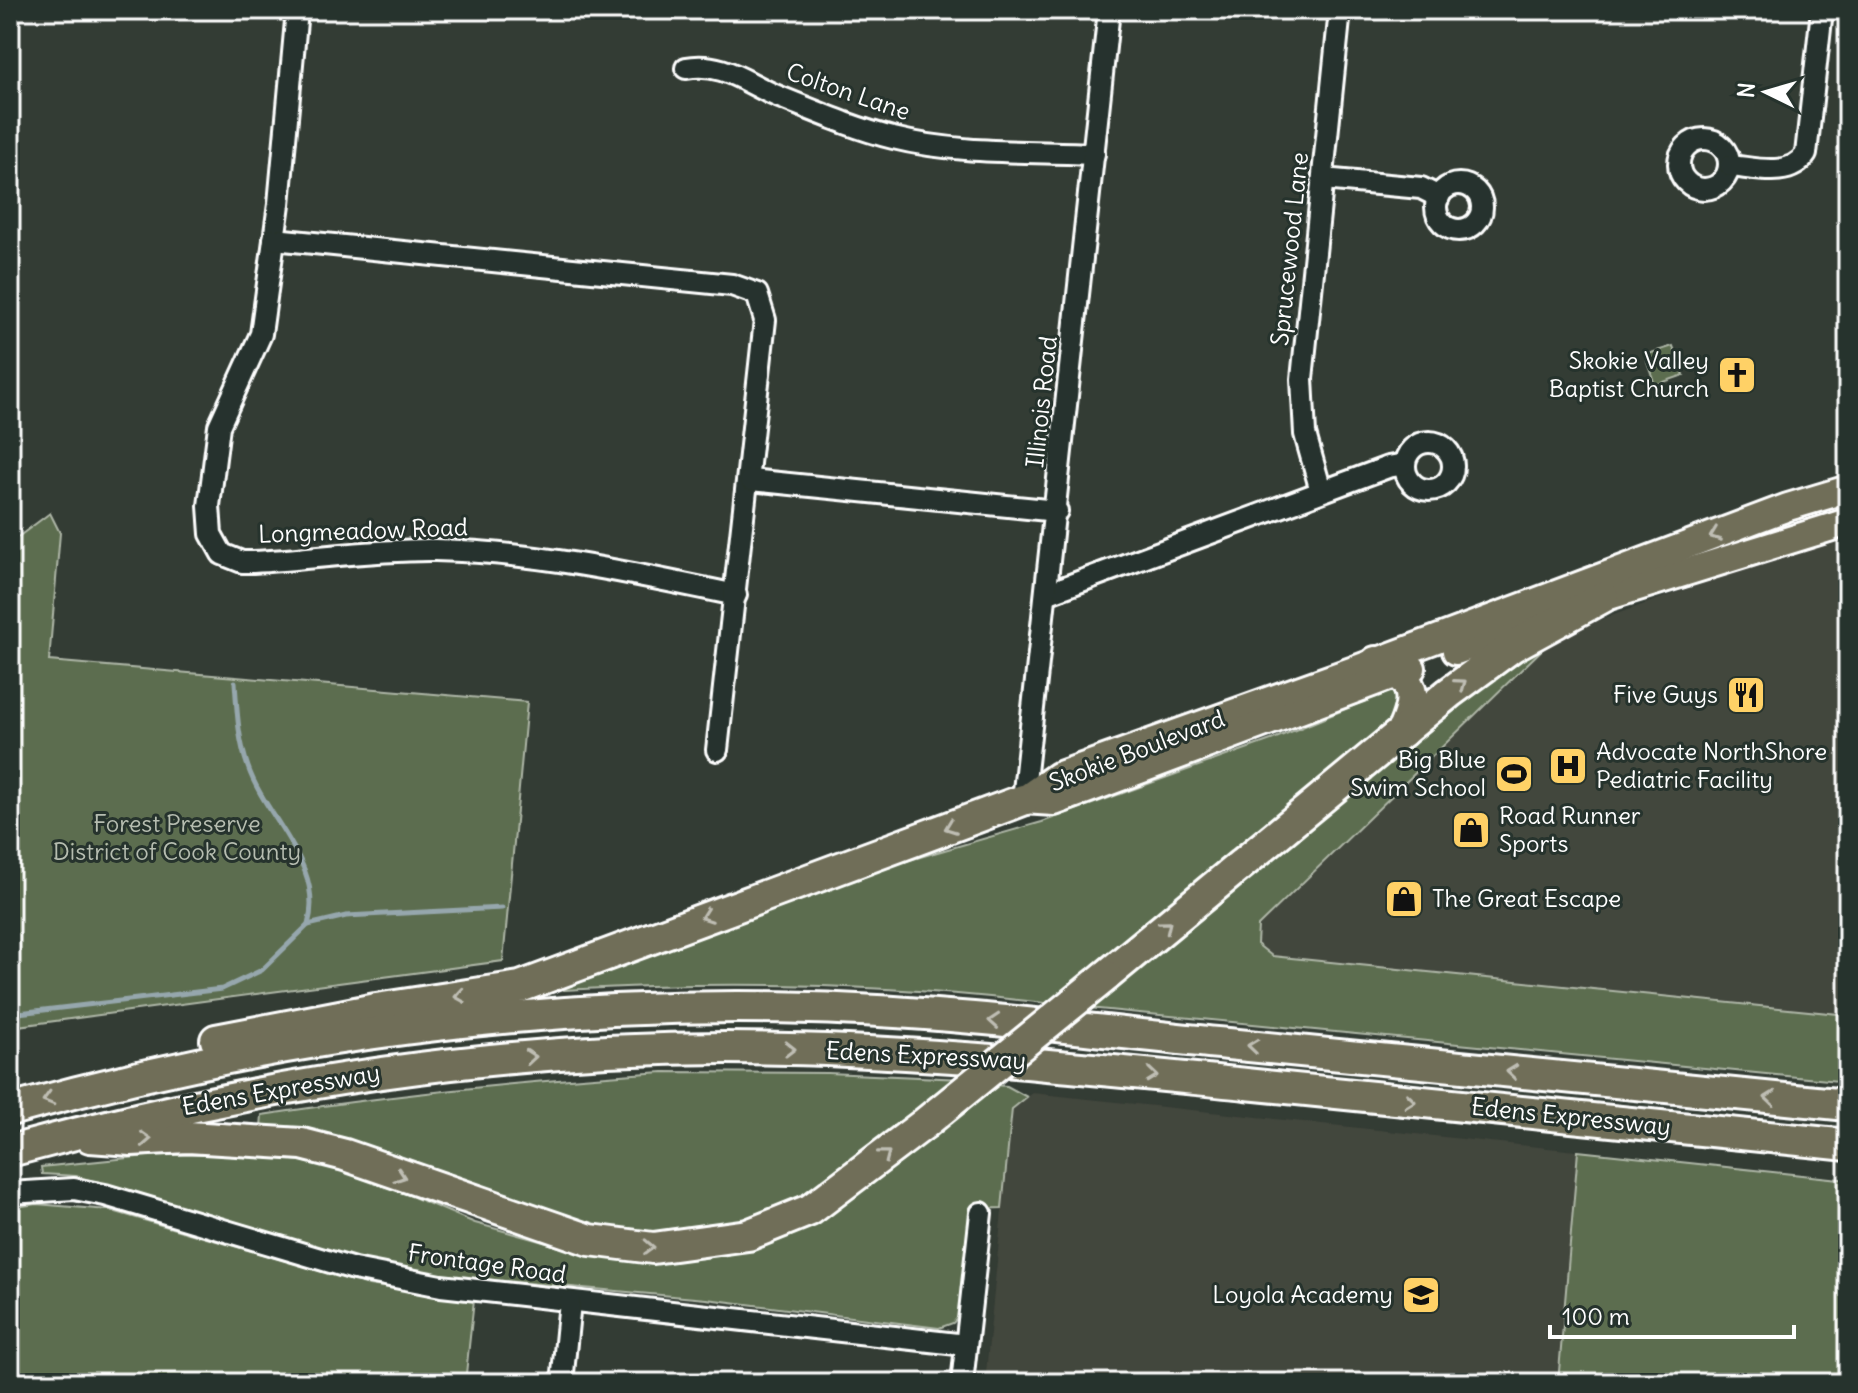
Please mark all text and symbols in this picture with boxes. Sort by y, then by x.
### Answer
north arrow [1726,52,1806,132]
street label: Colton Lane [782,56,914,126]
text: N [1731,81,1761,99]
street label: Sprucewood Lane [1264,151,1314,347]
street label: Illinois Road [1019,335,1063,469]
place label: Skokie Valley Baptist Church [1549,345,1709,403]
church icon: Skokie Valley Baptist Church [1716,354,1758,396]
street label: Longmeadow Road [258,511,468,549]
one-way arrow [1709,525,1723,542]
restaurant icon: Five Guys [1725,674,1767,716]
one-way arrow [1452,679,1466,694]
place label: Five Guys [1613,679,1718,709]
street label: Skokie Boulevard [1045,703,1229,797]
place label: Advocate NorthShore Pediatric Facility [1596,736,1827,794]
place label: Big Blue Swim School [1350,744,1486,802]
hospital icon: Advocate NorthShore Pediatric Facility [1547,745,1589,787]
sports icon: Big Blue Swim School [1493,753,1535,795]
place label: Road Runner Sports [1499,800,1641,858]
park label: Forest Preserve District of Cook County [53,808,301,866]
shop icon: Road Runner Sports [1450,809,1492,851]
one-way arrow [944,817,958,834]
shop icon: The Great Escape [1383,878,1425,920]
place label: The Great Escape [1432,883,1621,913]
one-way arrow [700,906,714,923]
one-way arrow [1157,921,1171,936]
one-way arrow [453,987,467,1004]
one-way arrow [987,1013,1000,1030]
street label: Edens Expressway [825,1035,1027,1075]
one-way arrow [1246,1038,1259,1055]
one-way arrow [784,1041,797,1058]
one-way arrow [525,1049,538,1066]
street label: Edens Expressway [179,1057,382,1121]
one-way arrow [1505,1063,1518,1080]
one-way arrow [1146,1066,1159,1083]
one-way arrow [1763,1089,1776,1106]
one-way arrow [41,1090,55,1106]
street label: Edens Expressway [1470,1091,1672,1141]
one-way arrow [1404,1092,1417,1109]
one-way arrow [140,1131,153,1148]
one-way arrow [876,1150,891,1164]
one-way arrow [392,1167,406,1183]
street label: Frontage Road [406,1237,568,1289]
one-way arrow [643,1238,656,1255]
school or university icon: Loyola Academy [1400,1274,1442,1316]
place label: Loyola Academy [1212,1279,1393,1309]
scale bar [1550,1289,1794,1339]
text: 100 m [1562,1301,1630,1331]

